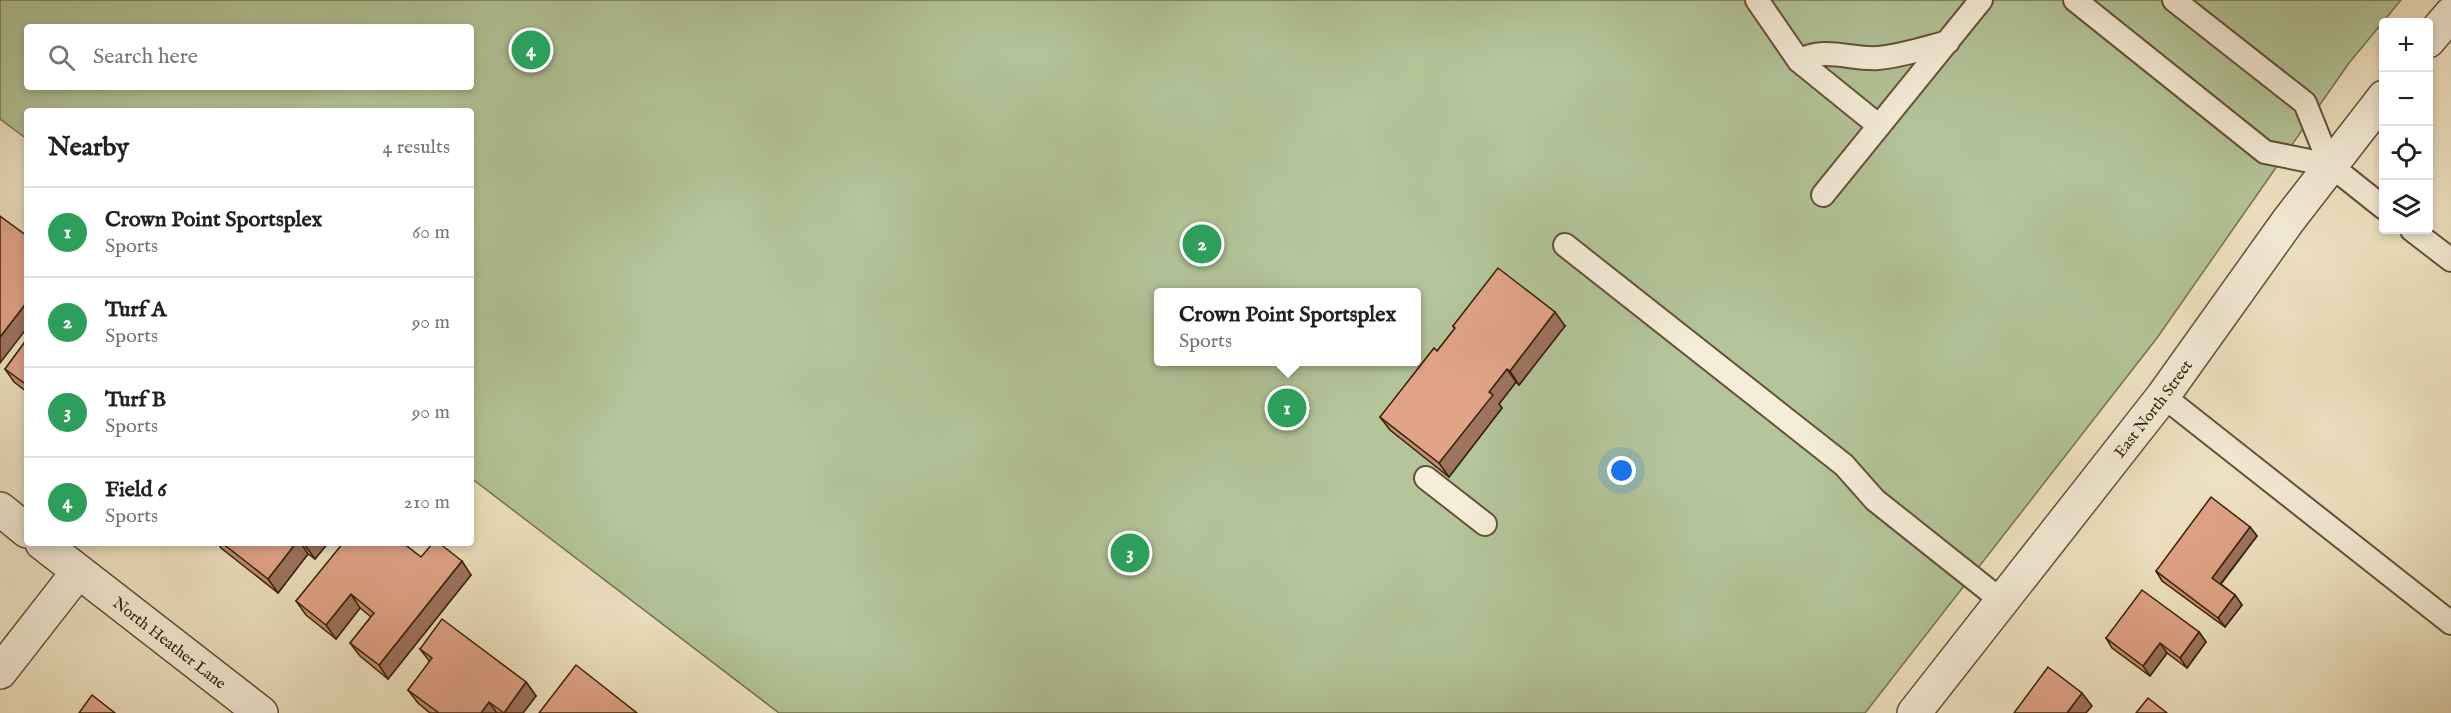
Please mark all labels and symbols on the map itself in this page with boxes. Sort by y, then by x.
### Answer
pin: 4 [512,28,550,72]
pin: 2 [1182,222,1222,266]
street label: East North Street [2110,356,2198,462]
pin: 1 [1268,386,1306,430]
your location [1607,456,1636,485]
pin: 3 [1110,530,1150,576]
street label: North Heather Lane [108,594,229,694]

